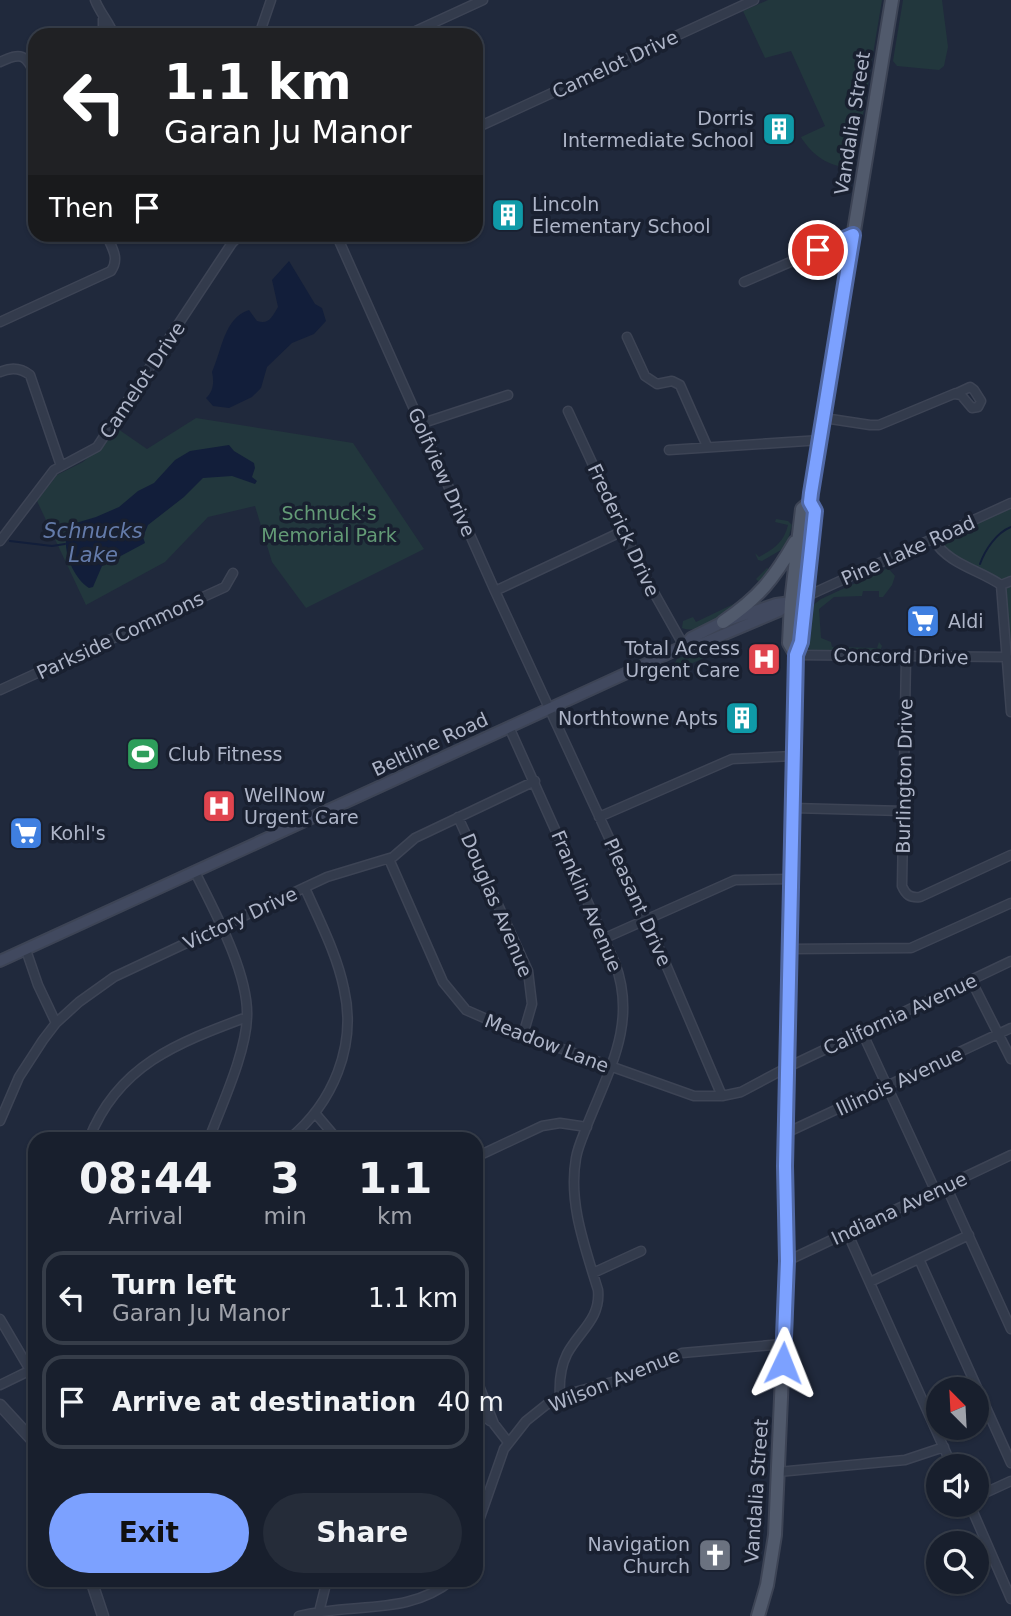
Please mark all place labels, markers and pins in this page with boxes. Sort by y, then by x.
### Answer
place label: Dorris Intermediate School [562,107,754,151]
building icon: Dorris Intermediate School [760,110,798,148]
place label: Lincoln Elementary School [532,193,710,237]
building icon: Lincoln Elementary School [489,196,527,234]
pin [788,220,848,280]
supermarket icon: Aldi [904,602,942,640]
place label: Aldi [948,610,984,632]
place label: Total Access Urgent Care [624,637,740,681]
hospital icon: Total Access Urgent Care [745,640,783,678]
building icon: Northtowne Apts [723,699,761,737]
place label: Northtowne Apts [558,707,718,729]
sports icon: Club Fitness [124,735,162,773]
place label: Club Fitness [168,743,283,765]
place label: WellNow Urgent Care [244,784,359,828]
hospital icon: WellNow Urgent Care [200,787,238,825]
supermarket icon: Kohl's [7,814,45,852]
place label: Kohl's [50,822,106,844]
place label: Navigation Church [588,1533,690,1577]
church icon: Navigation Church [696,1536,734,1574]

